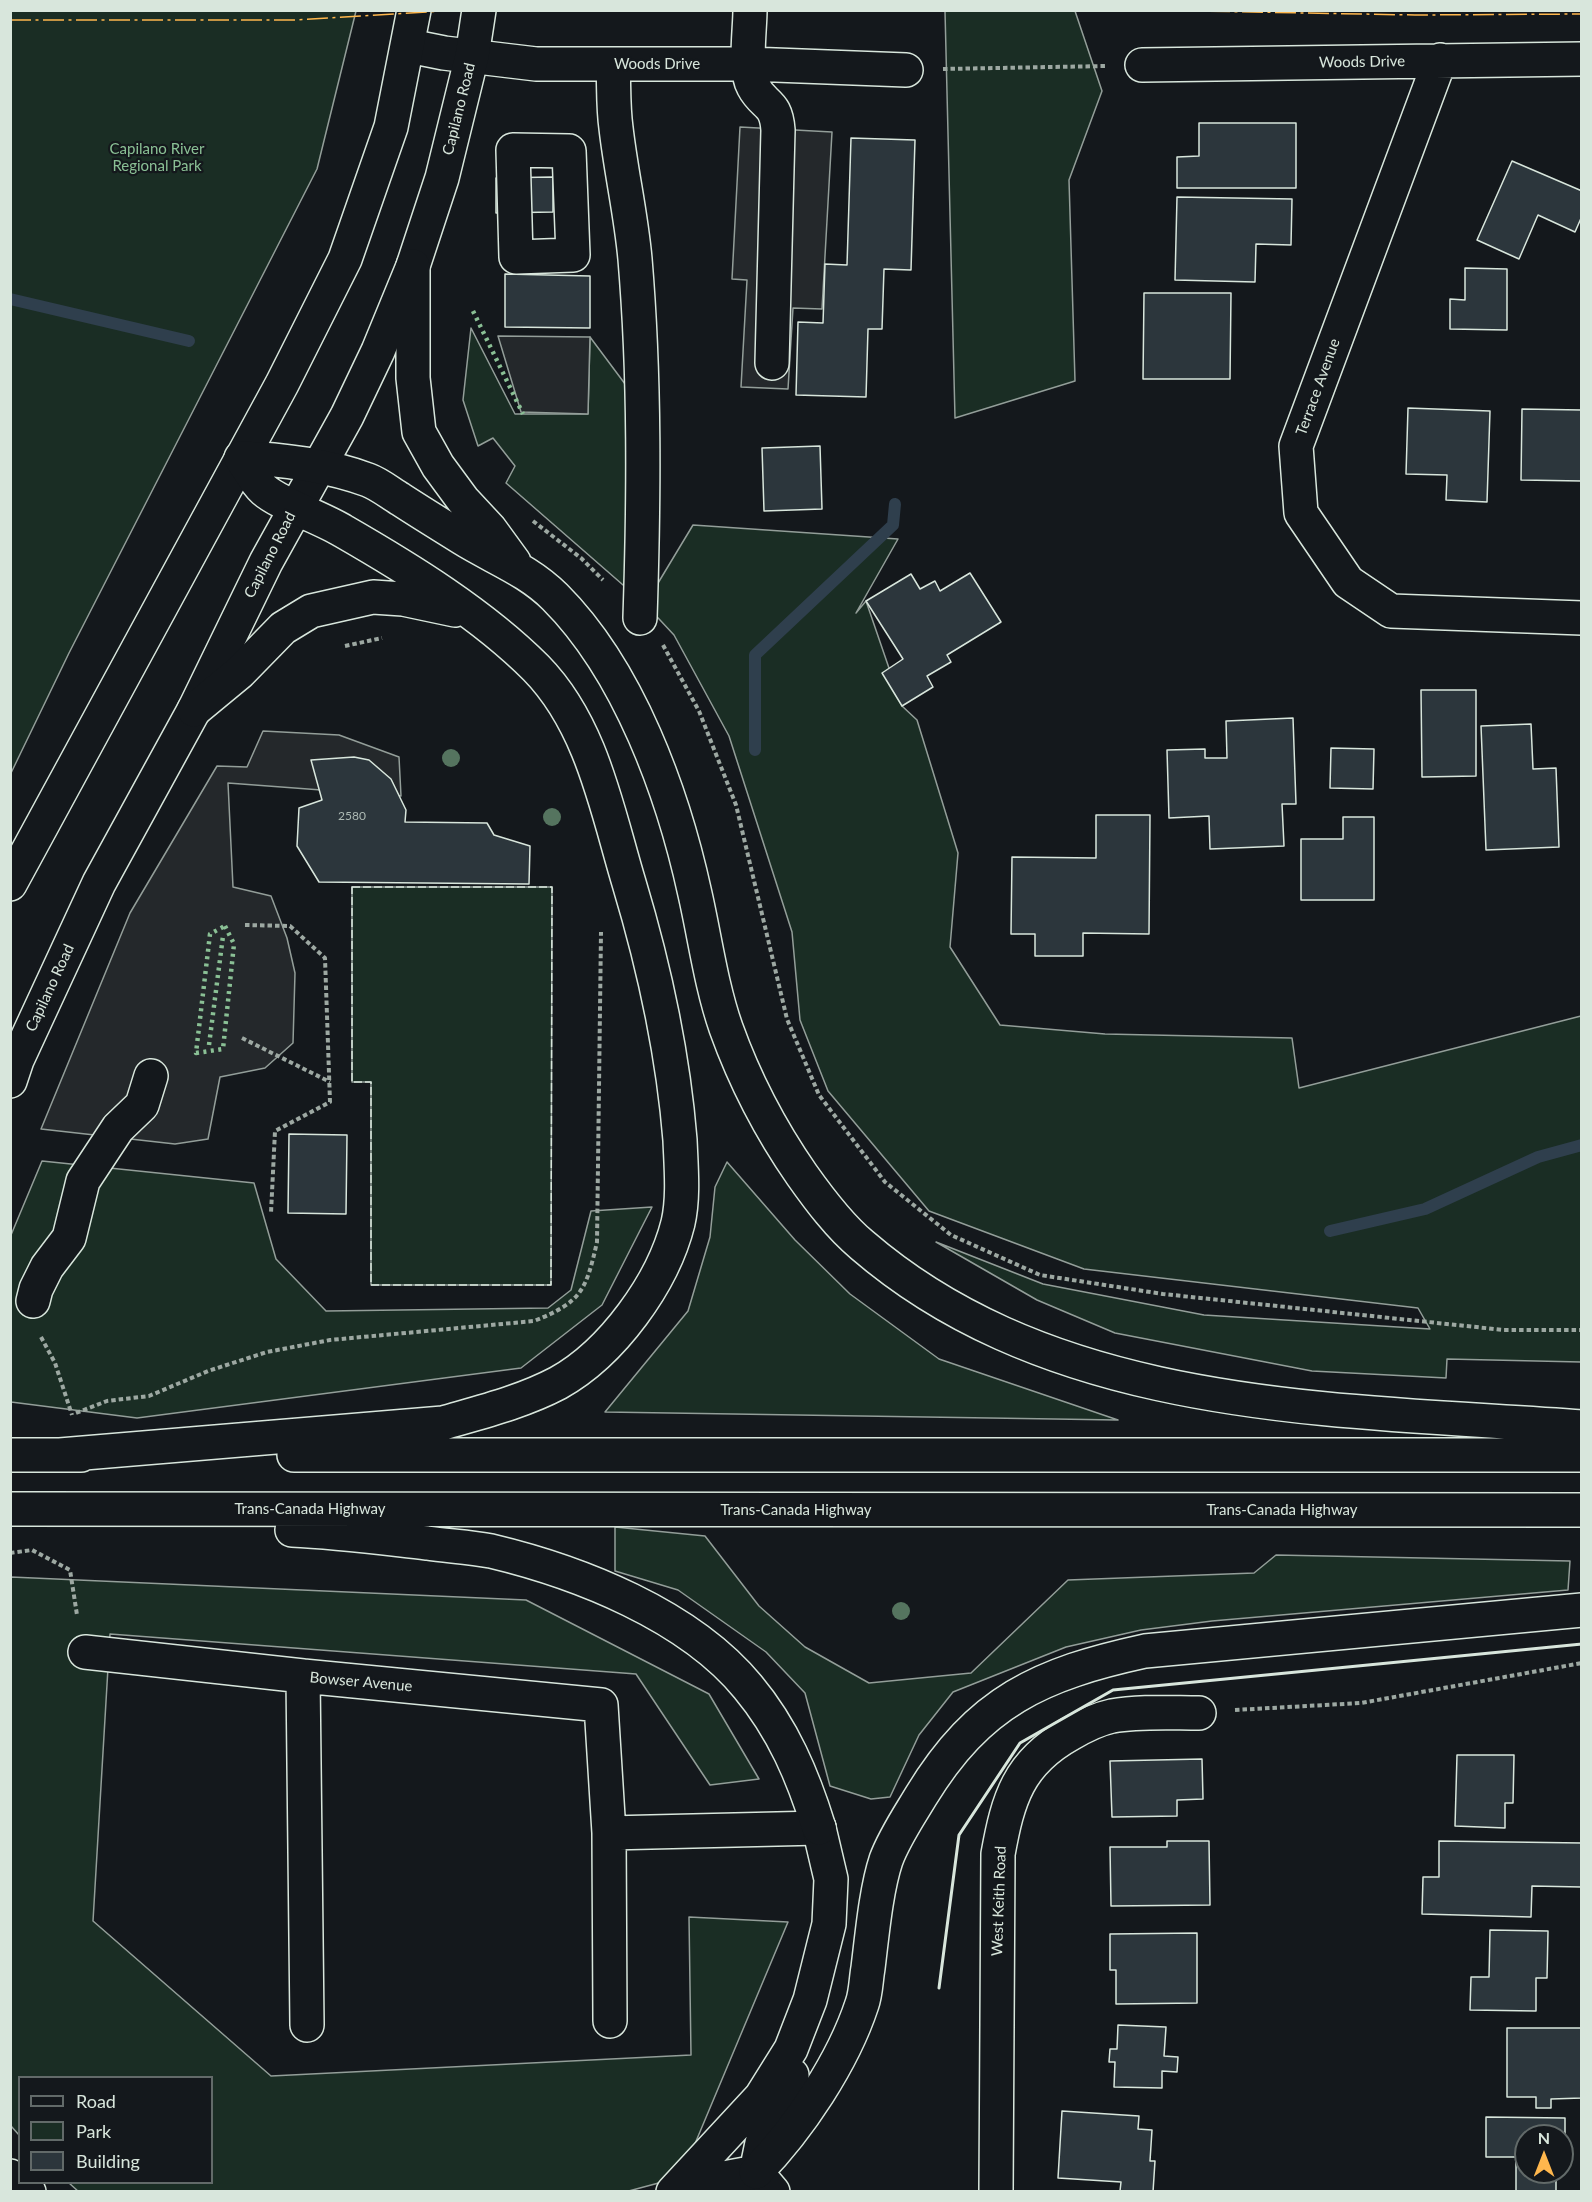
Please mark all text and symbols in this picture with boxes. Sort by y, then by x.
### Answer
street label: Woods Drive [1319,52,1405,72]
street label: Woods Drive [614,55,700,73]
street label: Capilano Road [439,61,479,157]
park label: Capilano River Regional Park [110,140,204,175]
street label: Terrace Avenue [1292,336,1344,438]
street label: Capilano Road [241,509,299,601]
house number: 2580 [338,809,366,823]
street label: Capilano Road [22,941,78,1035]
street label: Trans-Canada Highway [234,1500,386,1518]
street label: Trans-Canada Highway [720,1501,872,1519]
street label: Trans-Canada Highway [1206,1501,1358,1519]
street label: Bowser Avenue [309,1669,413,1695]
street label: West Keith Road [988,1846,1010,1956]
legend [18,2076,213,2184]
text: Road [76,2090,116,2112]
text: Park [76,2120,111,2142]
north arrow [1514,2124,1574,2184]
text: N [1538,2128,1550,2147]
text: Building [76,2150,140,2172]

